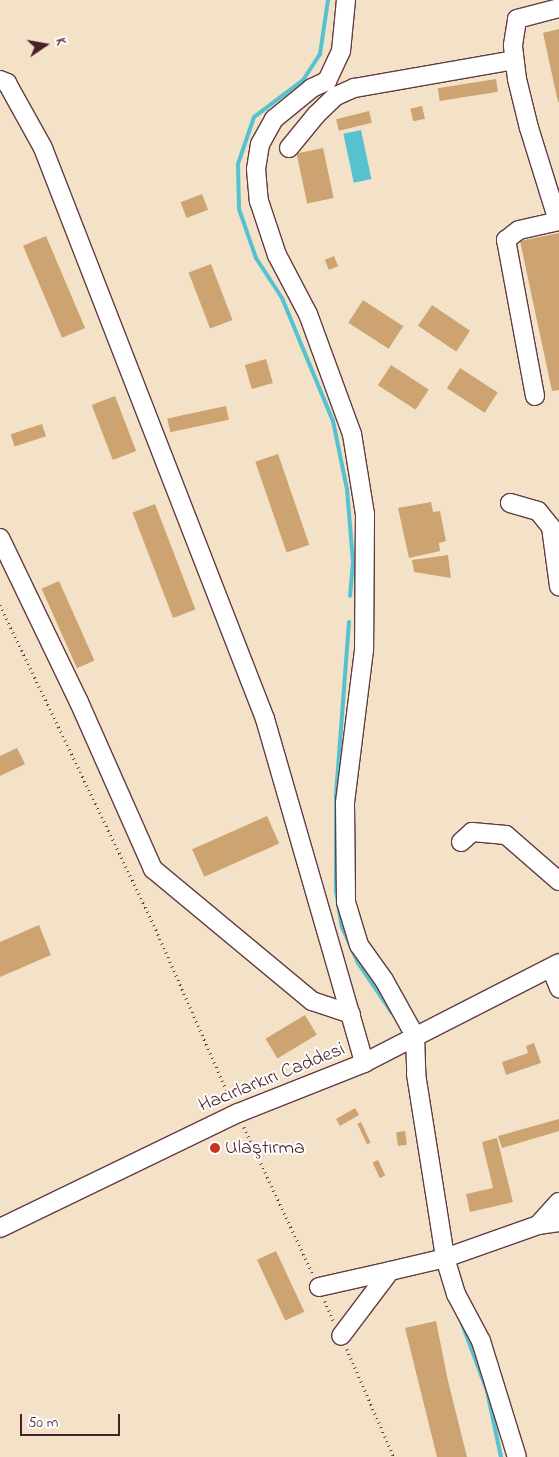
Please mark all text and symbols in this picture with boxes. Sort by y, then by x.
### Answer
north arrow [20,20,70,70]
text: K [49,36,71,47]
street label: Hacırlarkırı Caddesi [195,1038,349,1118]
place label: Ulaştırma [225,1136,305,1160]
marker: Ulaştırma [209,1142,221,1154]
scale bar [22,1404,122,1436]
text: 50 m [28,1412,58,1434]

